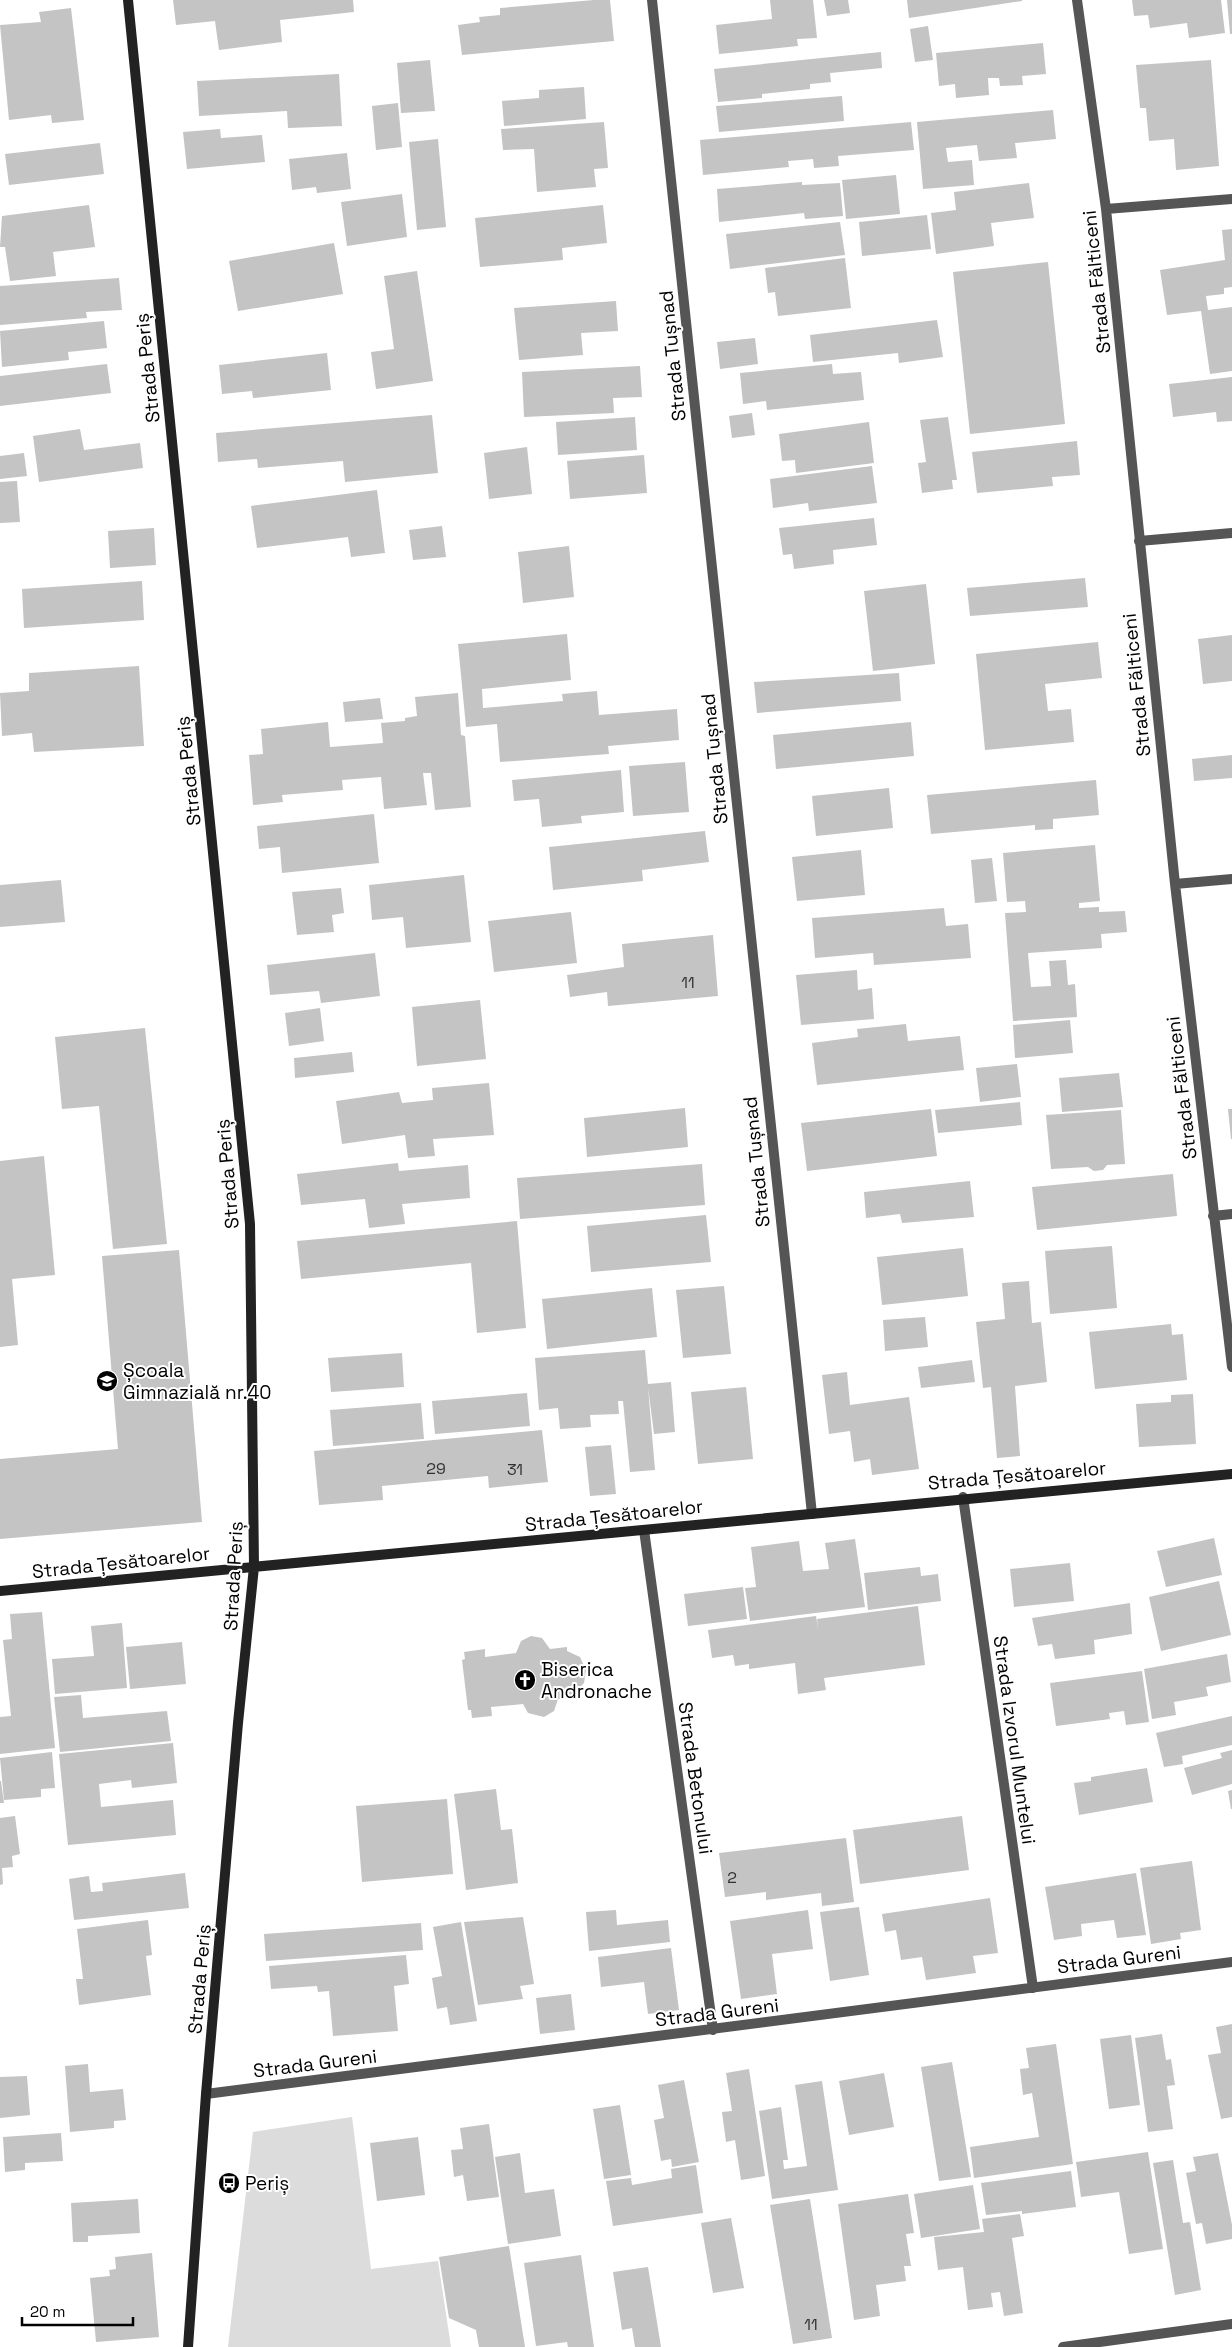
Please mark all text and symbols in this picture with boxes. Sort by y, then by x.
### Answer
street label: Strada Fălticeni [1077,209,1116,355]
street label: Strada Tușnad [653,289,692,423]
street label: Strada Periș [129,312,166,424]
street label: Strada Fălticeni [1117,612,1156,758]
street label: Strada Tușnad [695,692,734,826]
street label: Strada Periș [170,715,207,827]
house number: 11 [681,972,695,993]
street label: Strada Fălticeni [1160,1015,1203,1161]
street label: Strada Tușnad [737,1095,776,1229]
street label: Strada Periș [210,1118,245,1230]
place label: Școala Gimnazială nr.40 [123,1358,272,1405]
school or university icon: Școala Gimnazială nr.40 [95,1369,119,1393]
street label: Strada Țesătoarelor [927,1455,1107,1496]
house number: 29 [426,1458,446,1479]
house number: 31 [507,1459,523,1480]
street label: Strada Țesătoarelor [524,1494,704,1537]
street label: Strada Periș [218,1520,249,1632]
street label: Strada Țesătoarelor [31,1541,211,1584]
street label: Strada Izvorul Muntelui [987,1634,1042,1846]
place label: Biserica Andronache [541,1657,652,1704]
church icon: Biserica Andronache [513,1668,537,1692]
street label: Strada Betonului [672,1700,719,1856]
house number: 2 [727,1867,737,1888]
street label: Strada Periș [182,1923,217,2035]
street label: Strada Gureni [1056,1940,1182,1979]
street label: Strada Gureni [654,1993,780,2032]
street label: Strada Gureni [252,2044,378,2083]
bus stop icon: Periș [217,2171,241,2195]
place label: Periș [245,2171,289,2196]
scale bar [22,2294,134,2326]
text: 20 m [30,2302,65,2321]
house number: 11 [804,2314,818,2335]

